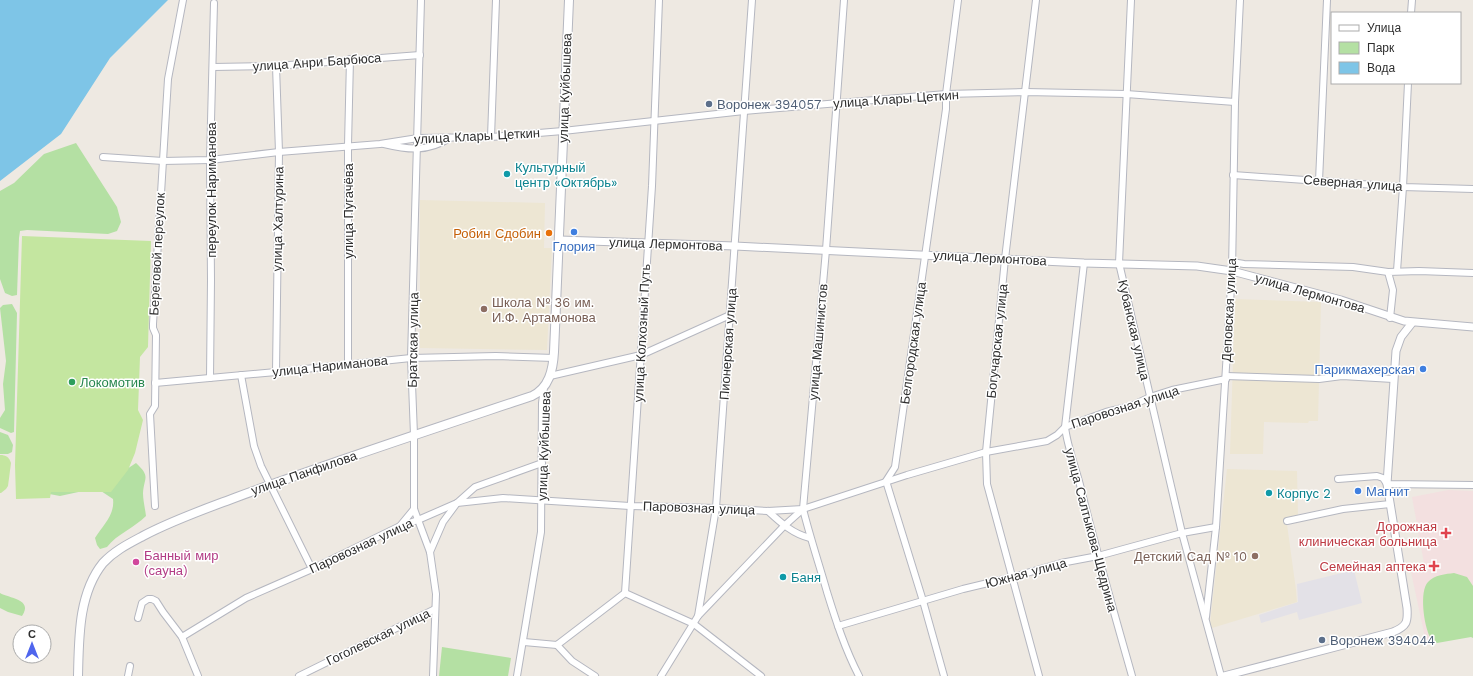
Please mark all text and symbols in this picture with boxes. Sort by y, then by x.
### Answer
legend [1331,12,1461,84]
text: Улица [1367,21,1401,35]
street label: улица Куйбышева [556,32,574,143]
text: Парк [1367,41,1395,55]
street label: улица Анри Барбюса [252,50,383,74]
text: Вода [1367,61,1395,75]
street label: улица Клары Цеткин [833,87,959,111]
place label: Воронеж 394057 [717,97,821,112]
marker: Воронеж 394057 [704,99,714,109]
street label: переулок Нариманова [204,121,219,258]
street label: улица Клары Цеткин [414,125,540,147]
place label: Культурный центр «Октябрь» [515,160,618,190]
street label: улица Пугачёва [341,163,356,259]
street label: улица Халтурина [270,166,286,272]
marker: Культурный центр «Октябрь» [502,169,512,179]
street label: Северная улица [1303,172,1404,194]
street label: Береговой переулок [146,192,168,316]
place label: Робин Сдобин [453,226,541,241]
marker: Глория [569,227,579,237]
marker: Робин Сдобин [544,228,554,238]
street label: улица Лермонтова [609,235,724,254]
place label: Глория [553,239,595,254]
street label: улица Лермонтова [933,248,1048,269]
street label: Деповская улица [1219,257,1239,362]
street label: улица Колхозный Путь [631,263,653,403]
street label: улица Лермонтова [1253,270,1367,316]
street label: Кубанская улица [1115,278,1153,382]
street label: Белгородская улица [897,280,929,405]
street label: Богучарская улица [984,282,1011,399]
street label: улица Машинистов [805,283,831,401]
street label: Пионерская улица [717,287,739,401]
street label: Братская улица [405,291,421,388]
place label: Школа № 36 им. И.Ф. Артамонова [492,295,597,325]
marker: Школа № 36 им. И.Ф. Артамонова [479,304,489,314]
street label: улица Нариманова [272,352,389,380]
place label: Парикмахерская [1315,362,1415,377]
marker: Парикмахерская [1418,364,1428,374]
place label: Локомотив [80,375,145,390]
marker: Локомотив [67,377,77,387]
street label: Паровозная улица [1069,382,1182,432]
street label: улица Куйбышева [535,390,553,501]
street label: улица Салтыкова-Щедрина [1062,446,1120,614]
street label: улица Панфилова [249,448,360,498]
place label: Магнит [1366,484,1409,499]
place label: Корпус 2 [1277,486,1331,501]
marker: Магнит [1353,486,1363,496]
marker: Корпус 2 [1264,488,1274,498]
street label: Паровозная улица [643,499,756,517]
street label: Паровозная улица [307,515,416,577]
place label: Дорожная клиническая больница [1299,519,1438,549]
marker: Дорожная клиническая больница [1440,527,1452,539]
place label: Банный мир (сауна) [144,548,219,578]
place label: Детский Сад № 10 [1134,549,1247,564]
marker: Детский Сад № 10 [1250,551,1260,561]
street label: Южная улица [984,555,1069,591]
marker: Банный мир (сауна) [131,557,141,567]
place label: Семейная аптека [1320,559,1427,574]
marker: Семейная аптека [1429,561,1439,571]
place label: Баня [791,570,821,585]
marker: Баня [778,572,788,582]
street label: Гоголевская улица [324,605,433,669]
north arrow [12,624,52,664]
text: С [28,628,36,641]
place label: Воронеж 394044 [1330,633,1435,648]
marker: Воронеж 394044 [1317,635,1327,645]

